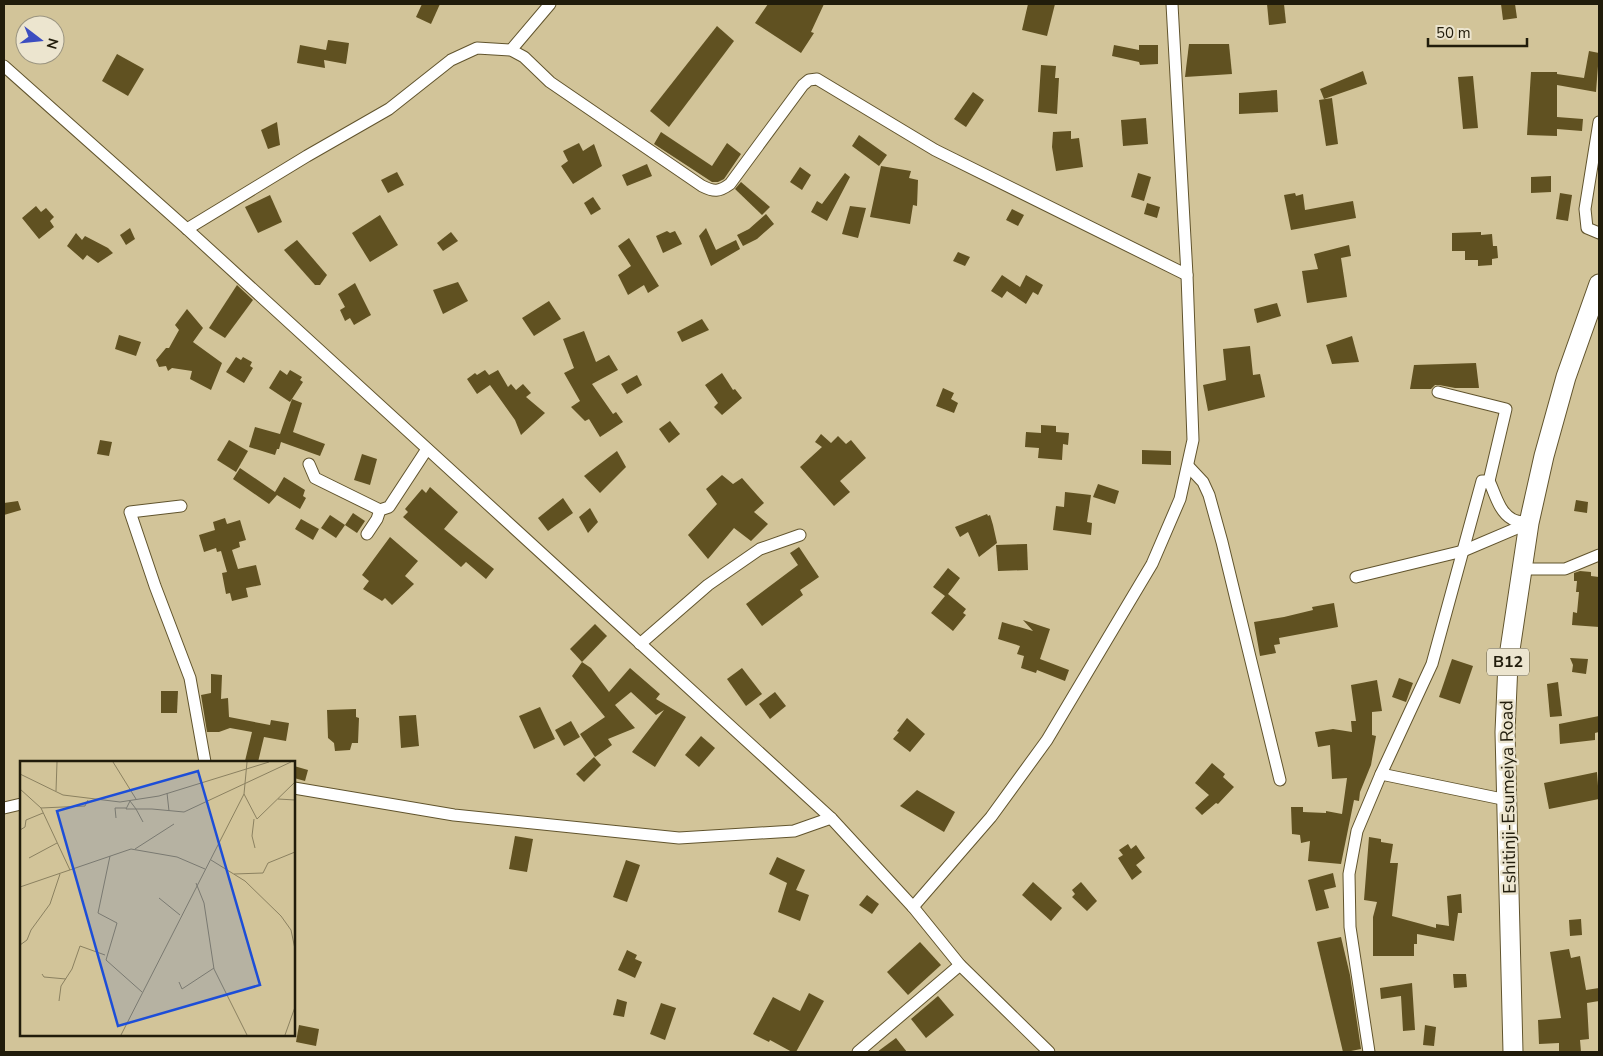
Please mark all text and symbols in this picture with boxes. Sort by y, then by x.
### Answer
north arrow [15,15,65,65]
scale bar [1428,15,1527,47]
text: 50 m [1436,23,1471,43]
text: N [41,36,63,51]
road number: B12 [1487,649,1529,676]
street label: Eshitinji-Esumeiya Road [1494,700,1522,894]
inset map [20,761,295,1036]

